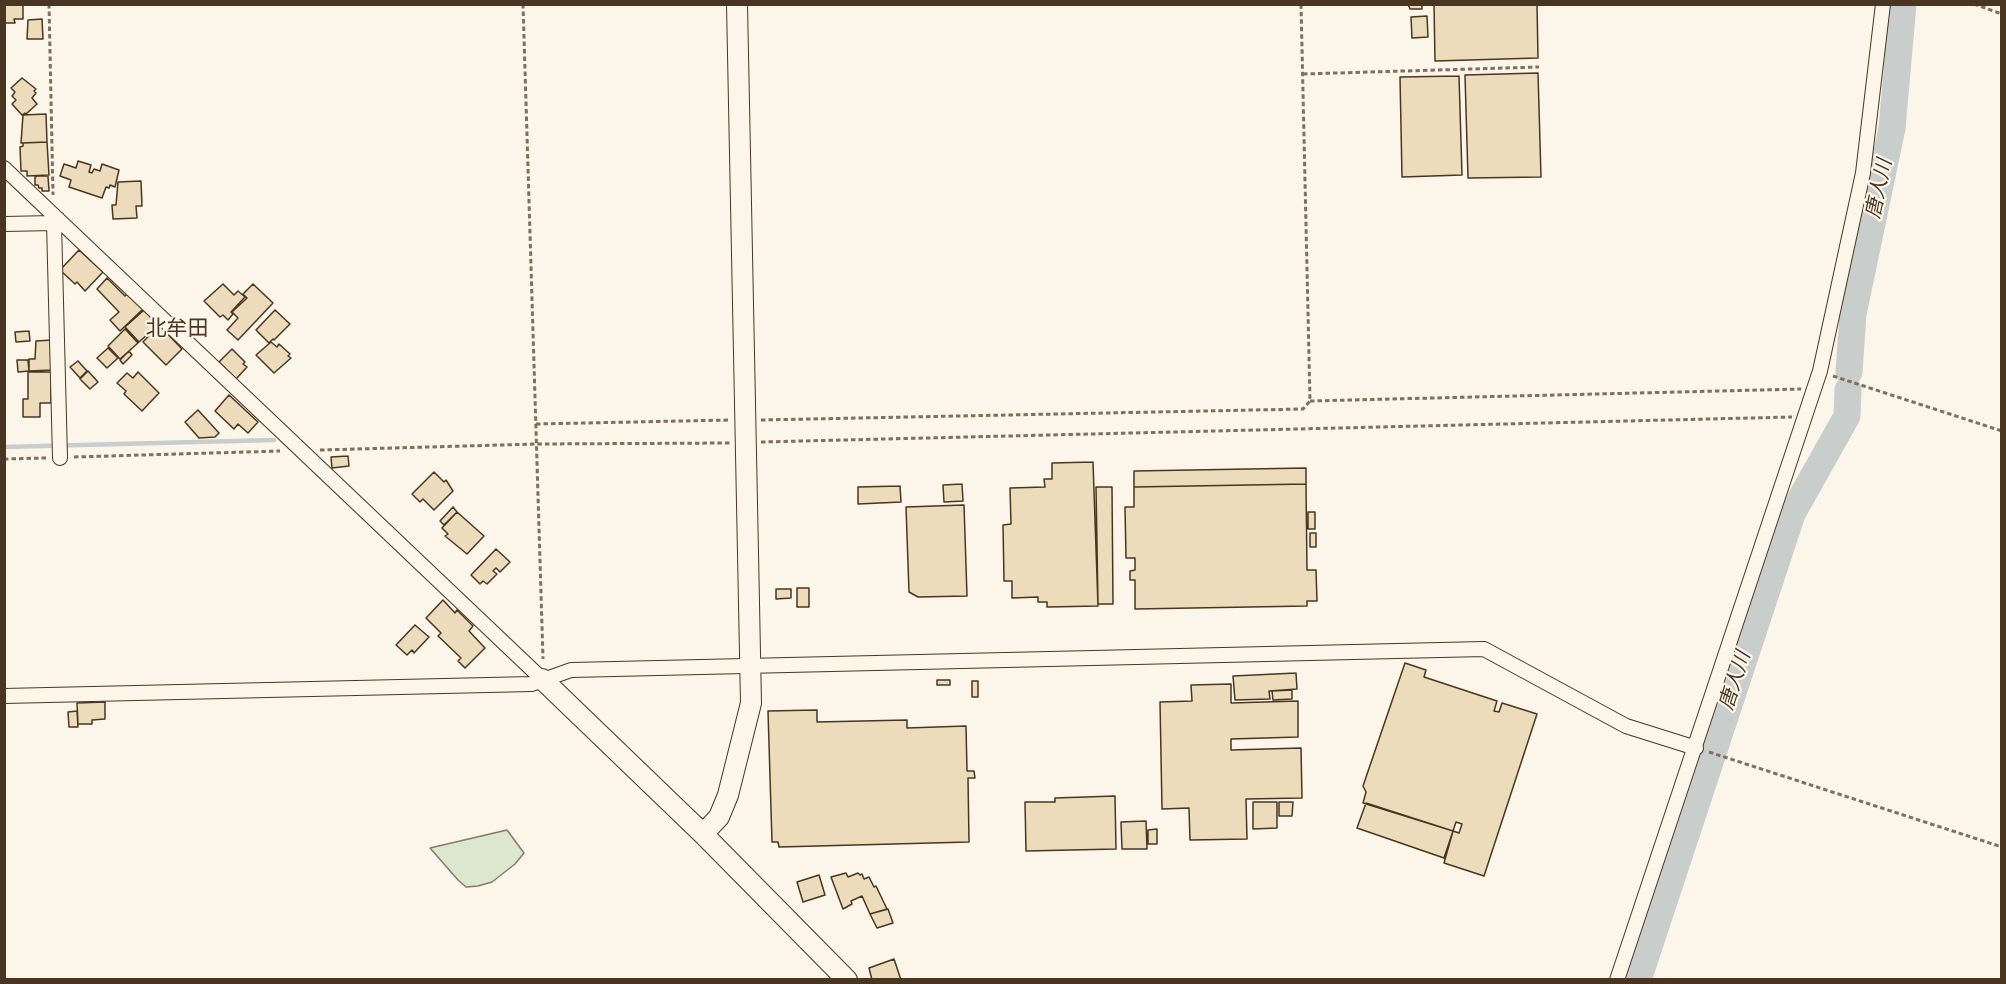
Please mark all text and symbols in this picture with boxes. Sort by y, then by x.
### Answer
water label: 唐人川 [1862,157,1898,221]
district label: 北牟田 [146,317,208,343]
water label: 唐人川 [1715,649,1757,713]

